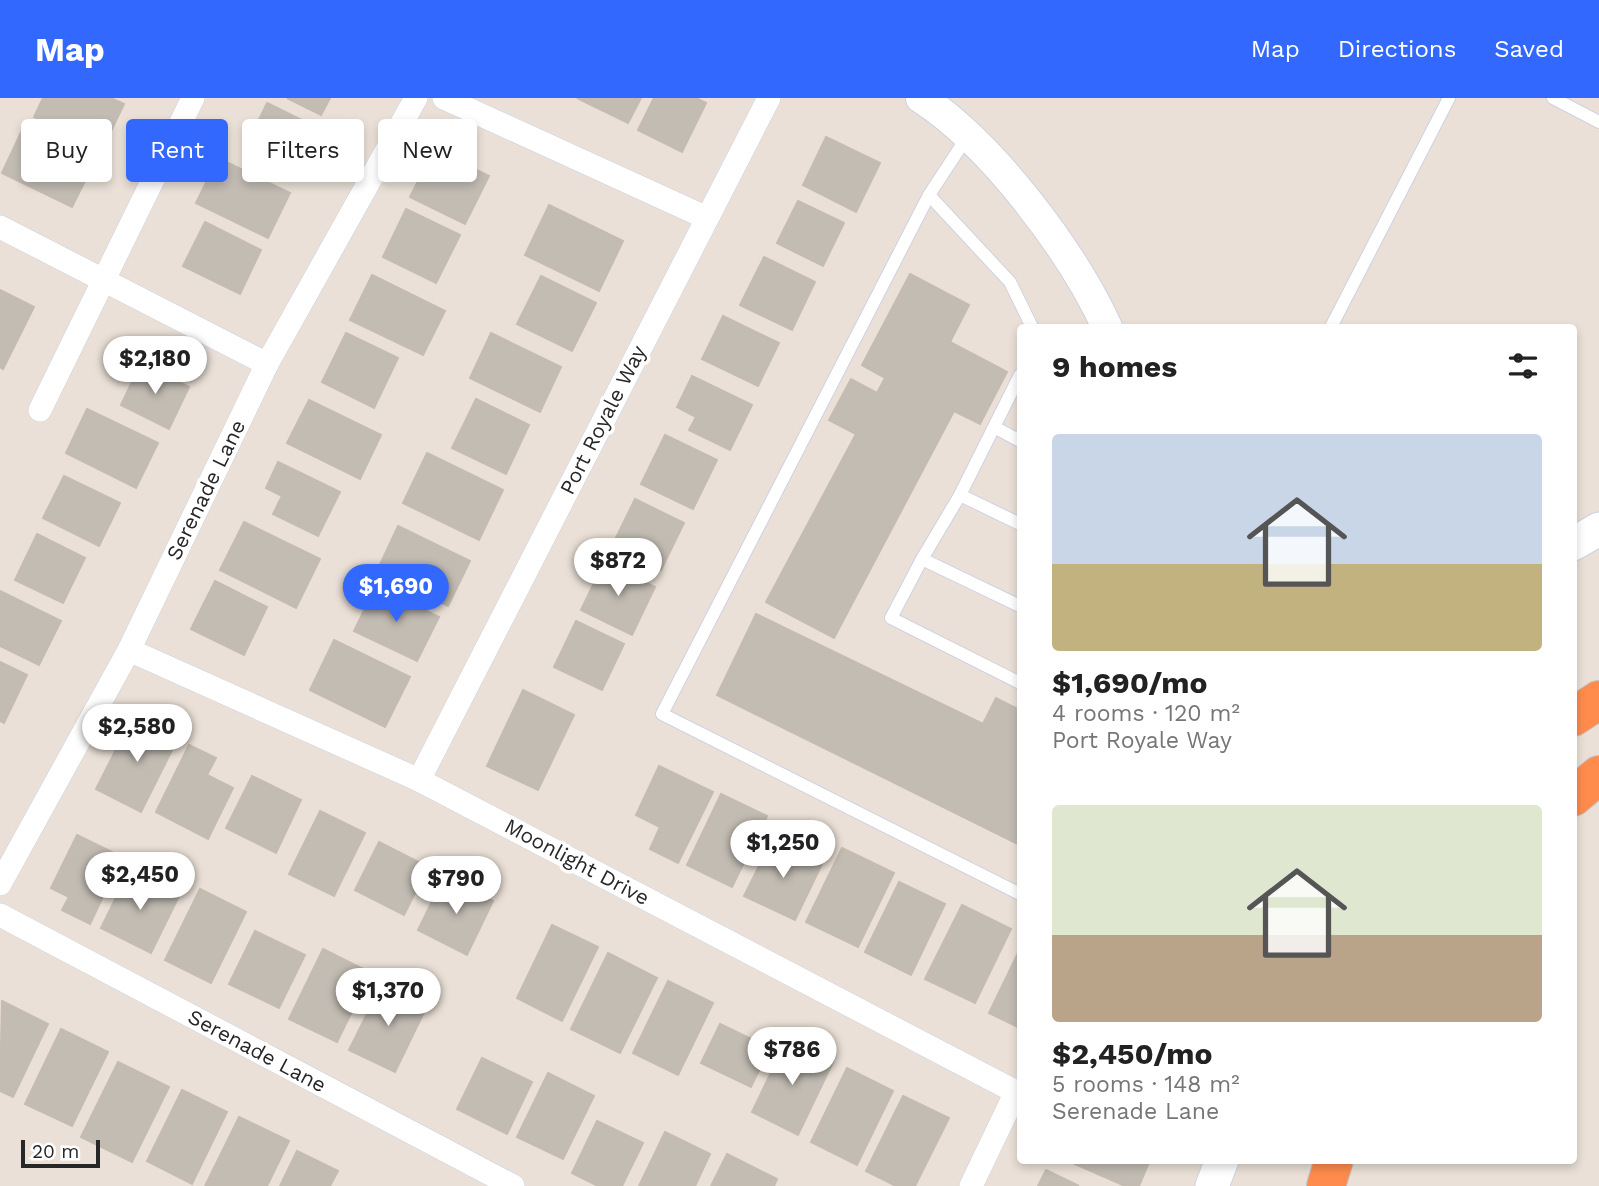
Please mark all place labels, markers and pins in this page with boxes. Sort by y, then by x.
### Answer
pin: $2,180 [98,336,212,396]
pin: $872 [577,538,659,598]
pin: $1,690 [339,564,453,624]
pin: $2,580 [80,704,194,764]
pin: $1,250 [726,820,840,880]
pin: $2,450 [83,852,197,912]
pin: $790 [415,856,497,916]
pin: $1,370 [331,968,445,1028]
pin: $786 [751,1028,833,1087]

